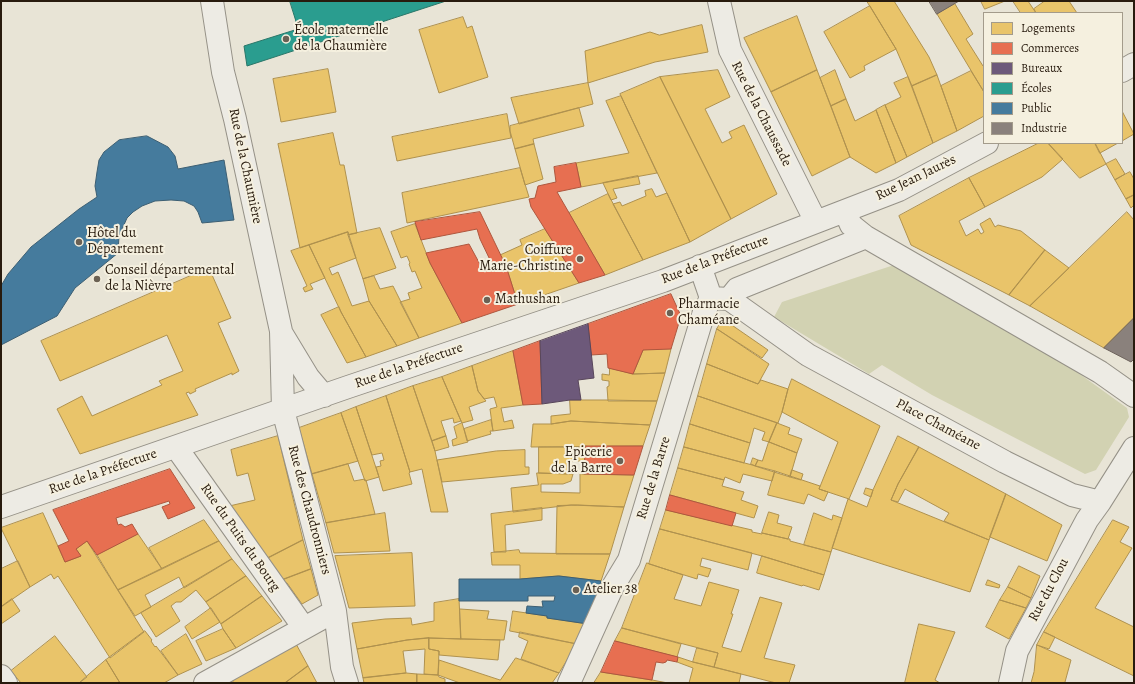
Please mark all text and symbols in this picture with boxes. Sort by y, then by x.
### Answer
legend [983,12,1123,144]
text: Logements [1021,20,1075,36]
place label: École maternelle de la Chaumière [294,23,389,56]
marker: École maternelle de la Chaumière [281,34,291,44]
text: Commerces [1021,40,1079,56]
street label: Rue de la Chaussade [727,59,795,169]
text: Bureaux [1021,60,1062,76]
text: Écoles [1021,80,1052,96]
text: Public [1021,100,1052,116]
street label: Rue de la Chaumière [225,107,265,225]
text: Industrie [1021,120,1067,136]
street label: Rue Jean Jaurès [873,151,959,205]
place label: Hôtel du Département [87,226,163,258]
street label: Rue de la Préfecture [659,232,771,288]
marker: Hôtel du Département [74,237,84,247]
place label: Coiffure Marie-Christine [479,243,572,276]
marker: Coiffure Marie-Christine [575,254,585,264]
place label: Conseil départemental de la Nièvre [105,263,234,296]
marker: Conseil départemental de la Nièvre [92,274,102,284]
place label: Mathushan [495,292,560,308]
marker: Mathushan [482,295,492,305]
place label: Pharmacie Chaméane [678,297,739,330]
marker: Pharmacie Chaméane [665,308,675,318]
street label: Rue de la Préfecture [353,340,465,392]
street label: Place Chaméane [893,396,983,454]
street label: Rue de la Barre [633,435,675,521]
street label: Rue des Chaudronniers [284,443,334,577]
place label: Epicerie de la Barre [551,445,612,478]
street label: Rue de la Préfecture [47,446,159,498]
marker: Epicerie de la Barre [615,456,625,466]
street label: Rue du Puits du Bourg [196,481,284,595]
street label: Rue du Clou [1025,555,1073,625]
place label: Atelier 38 [584,582,637,598]
marker: Atelier 38 [571,585,581,595]

